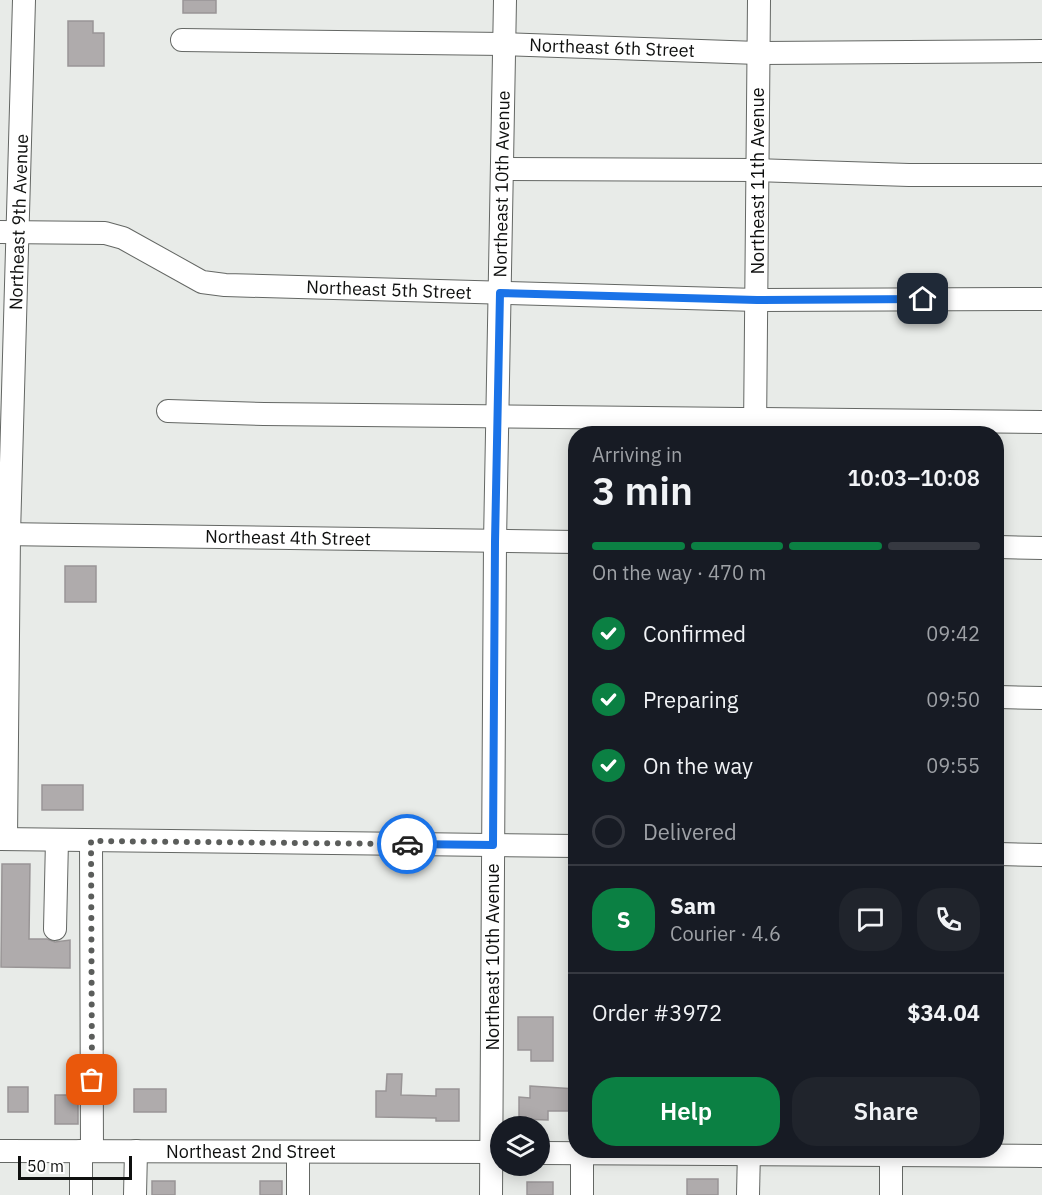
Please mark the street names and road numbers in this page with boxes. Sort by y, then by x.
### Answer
street label: Northeast 6th Street [529,33,695,62]
street label: Northeast 11th Avenue [746,87,769,275]
street label: Northeast 10th Avenue [488,90,515,278]
street label: Northeast 9th Avenue [4,133,33,311]
street label: Northeast 5th Street [306,275,472,304]
street label: Northeast 4th Street [205,525,371,550]
street label: Northeast 10th Avenue [481,863,504,1051]
street label: Northeast 2nd Street [166,1140,336,1163]

